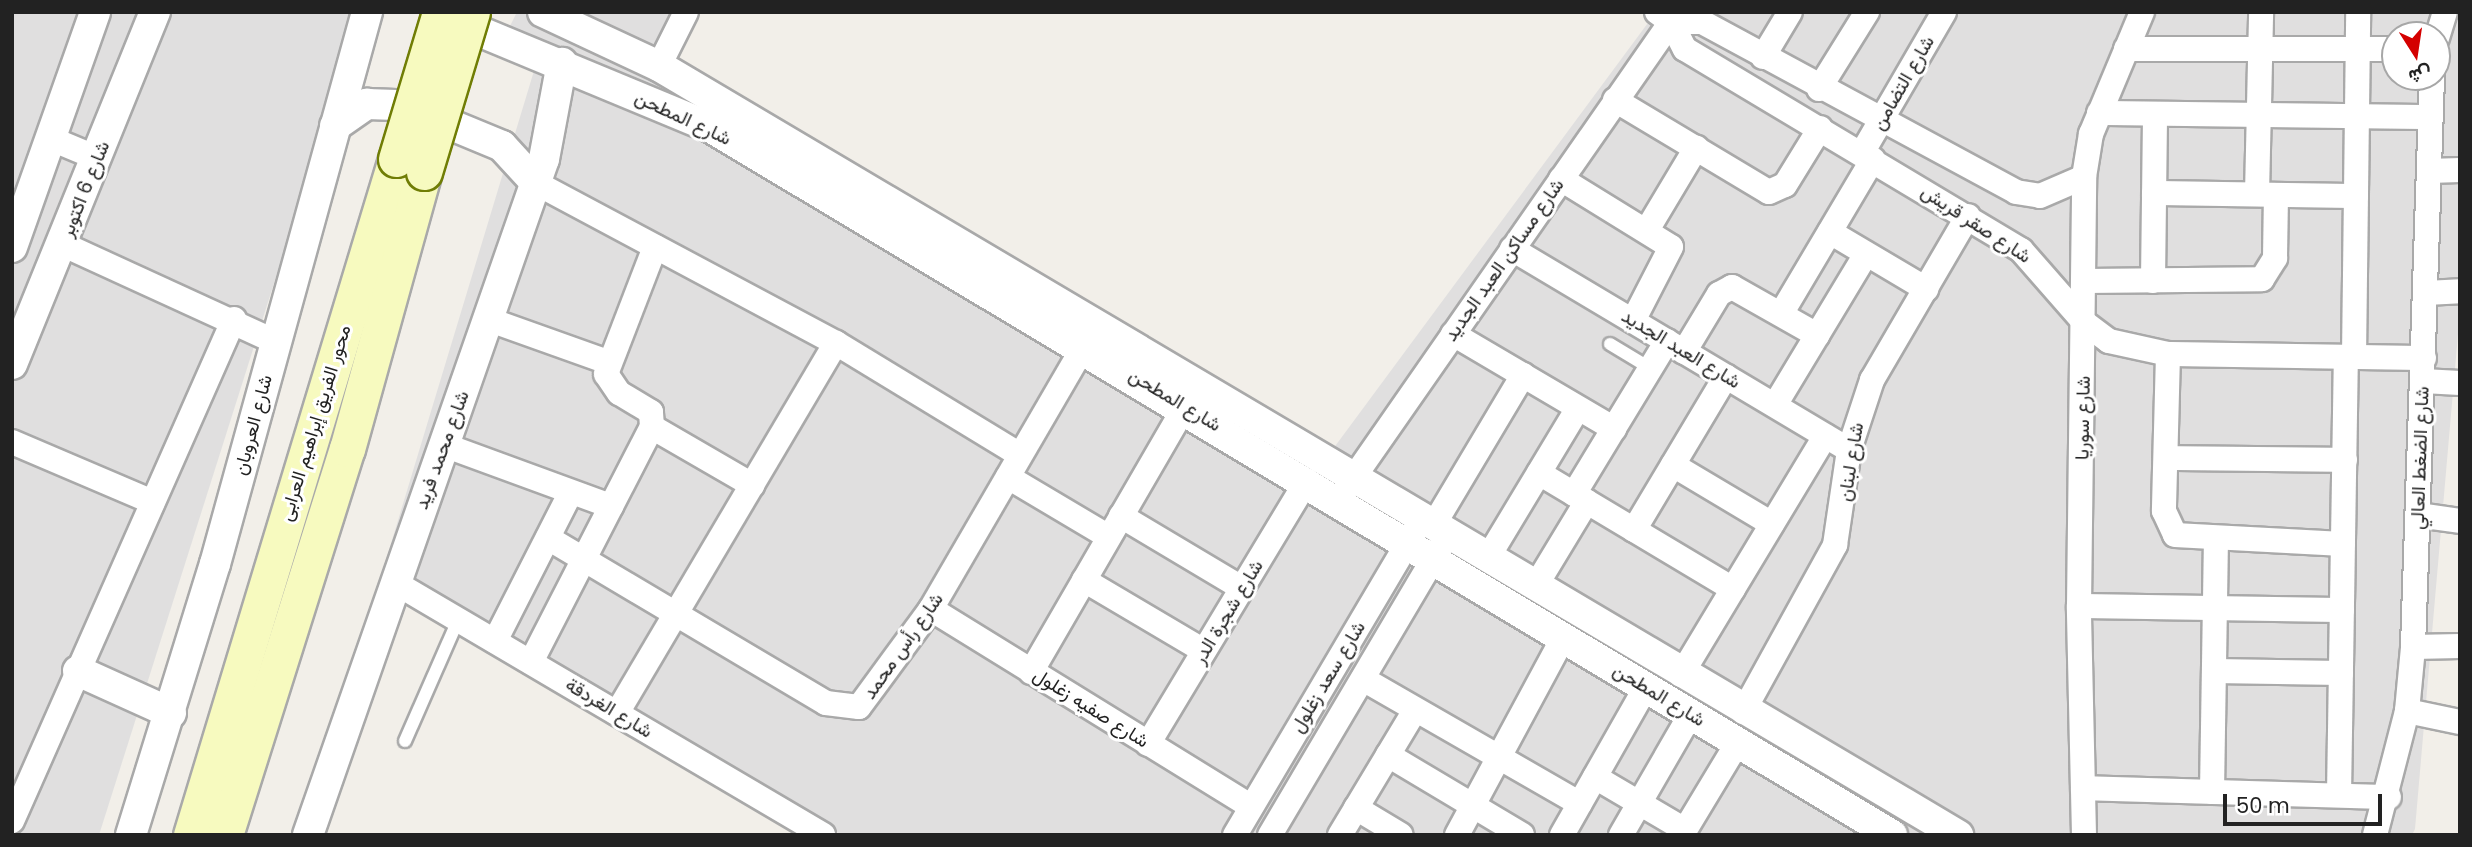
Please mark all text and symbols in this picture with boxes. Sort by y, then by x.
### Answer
north arrow [2381,21,2451,91]
street label: شارع التضامن [1867,32,1939,134]
text: ش [2406,59,2434,91]
street label: شارع المطحن [631,86,735,150]
street label: شارع 6 اكتوبر [55,138,115,240]
street label: شارع مساكن العبد الجديد [1439,174,1569,346]
street label: شارع صقر قريش [1917,180,2035,268]
street label: شارع العبد الجديد [1617,305,1745,393]
street label: محور الفريق إبراهيم العرابى [274,322,356,524]
street label: شارع المطحن [1125,364,1225,436]
street label: شارع العروبان [229,372,277,478]
street label: شارع سوريا [2071,376,2095,460]
street label: شارع الضغط العالي [2406,386,2434,530]
street label: شارع محمد فريد [410,388,474,512]
street label: شارع لبنان [1834,421,1868,503]
street label: شارع شجرة الدر [1188,556,1268,668]
street label: شارع رأس محمد [858,588,948,704]
street label: شارع سعد زغلول [1286,617,1370,737]
street label: شارع المطحن [1609,659,1709,731]
street label: شارع صفيه زغلول [1029,663,1153,753]
street label: شارع الغردقة [561,673,657,743]
scale bar [2227,780,2386,824]
text: 50 m [2236,791,2290,820]

